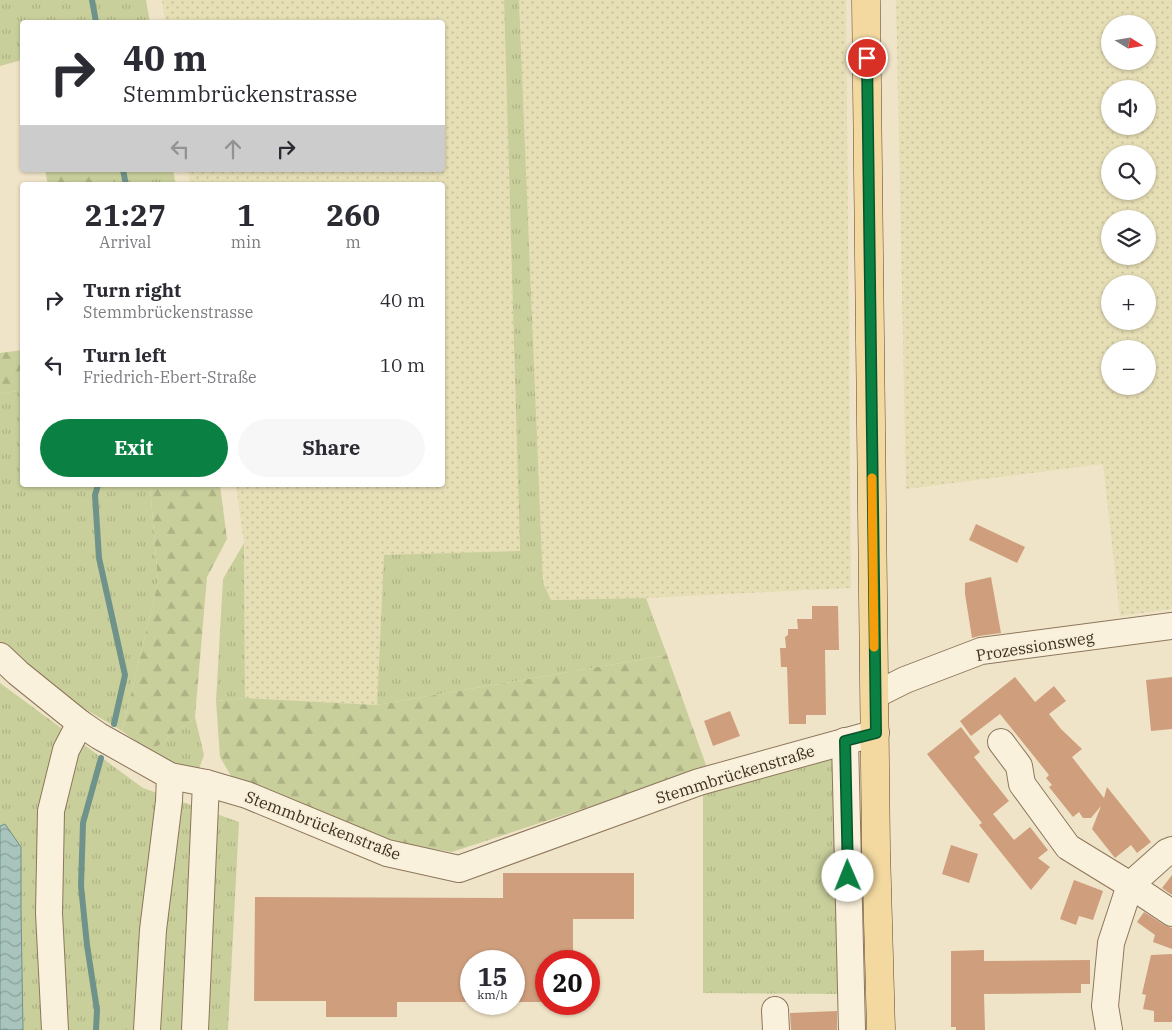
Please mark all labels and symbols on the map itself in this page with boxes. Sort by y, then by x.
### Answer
north arrow [1101,15,1156,70]
pin [846,37,888,79]
street label: Prozessionsweg [974,627,1096,665]
street label: Stemmbrückenstraße [653,740,817,808]
street label: Stemmbrückenstraße [242,786,404,864]
position arrow [821,849,873,901]
speed limit sign: 20 [535,950,600,1015]

